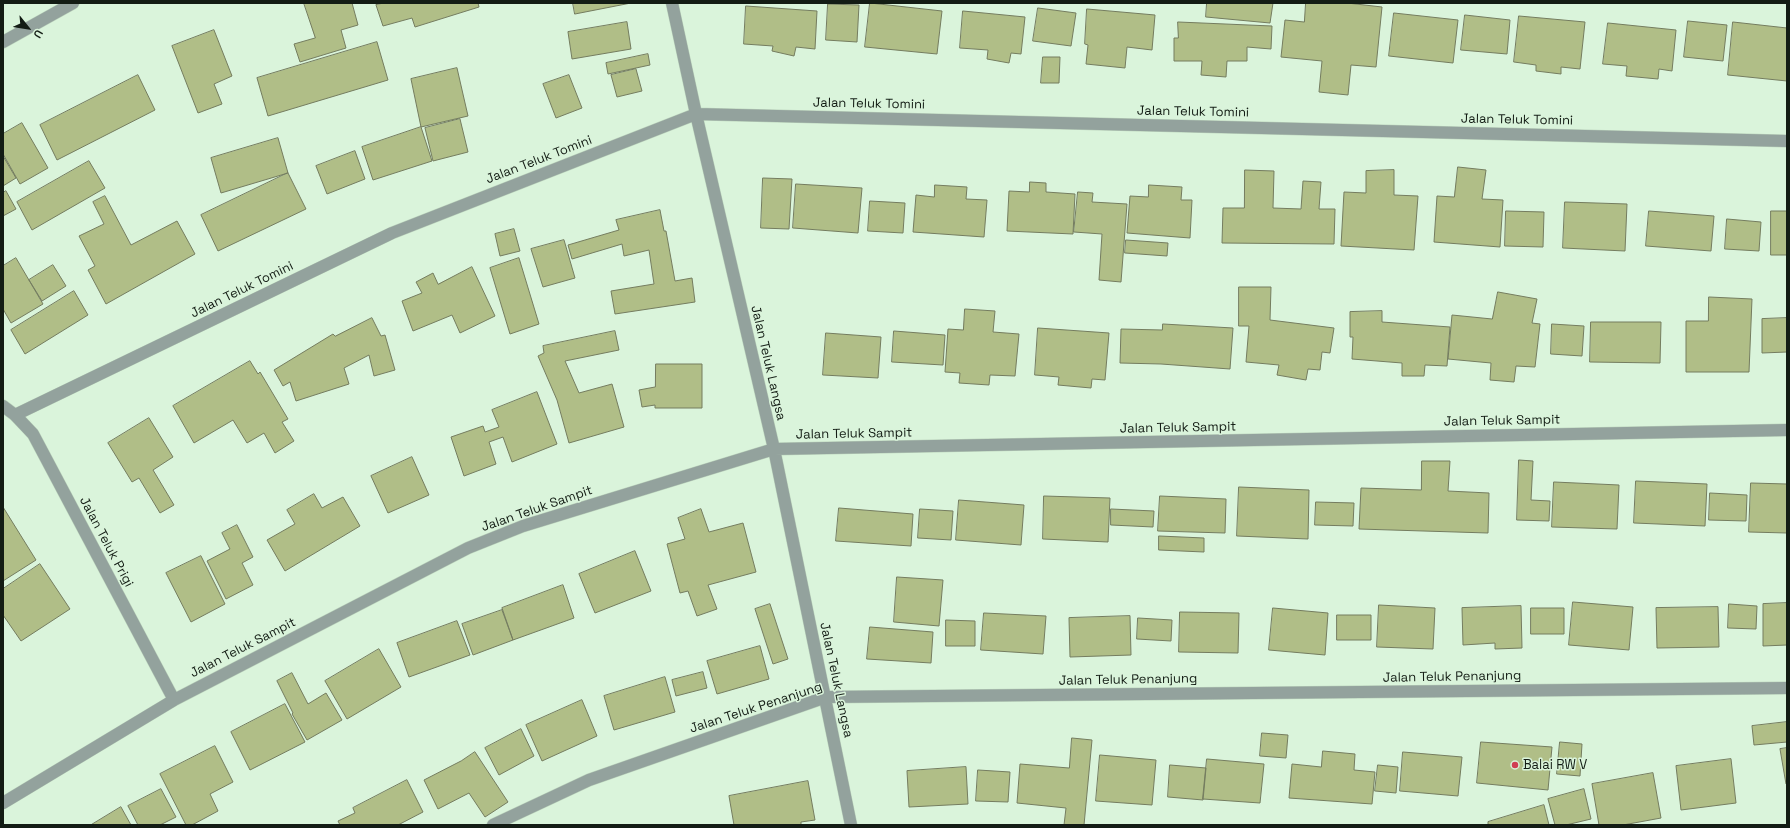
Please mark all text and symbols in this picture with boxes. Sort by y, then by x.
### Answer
north arrow [8,8,48,48]
text: U [30,27,46,41]
street label: Jalan Teluk Tomini [813,95,925,113]
street label: Jalan Teluk Tomini [1137,103,1249,121]
street label: Jalan Teluk Tomini [1461,111,1573,129]
street label: Jalan Teluk Tomini [484,133,594,187]
street label: Jalan Teluk Tomini [188,258,296,322]
street label: Jalan Teluk Langsa [747,304,789,422]
street label: Jalan Teluk Sampit [1444,412,1560,430]
street label: Jalan Teluk Sampit [1120,419,1236,437]
street label: Jalan Teluk Sampit [796,425,912,443]
street label: Jalan Teluk Sampit [479,483,595,535]
street label: Jalan Teluk Prigi [76,494,136,590]
street label: Jalan Teluk Sampit [188,615,298,681]
street label: Jalan Teluk Langsa [816,621,856,739]
street label: Jalan Teluk Penanjung [1383,668,1521,686]
street label: Jalan Teluk Penanjung [1059,671,1197,689]
street label: Jalan Teluk Penanjung [688,679,824,737]
place label: Balai RW V [1523,757,1587,773]
marker: Balai RW V [1510,760,1520,770]

